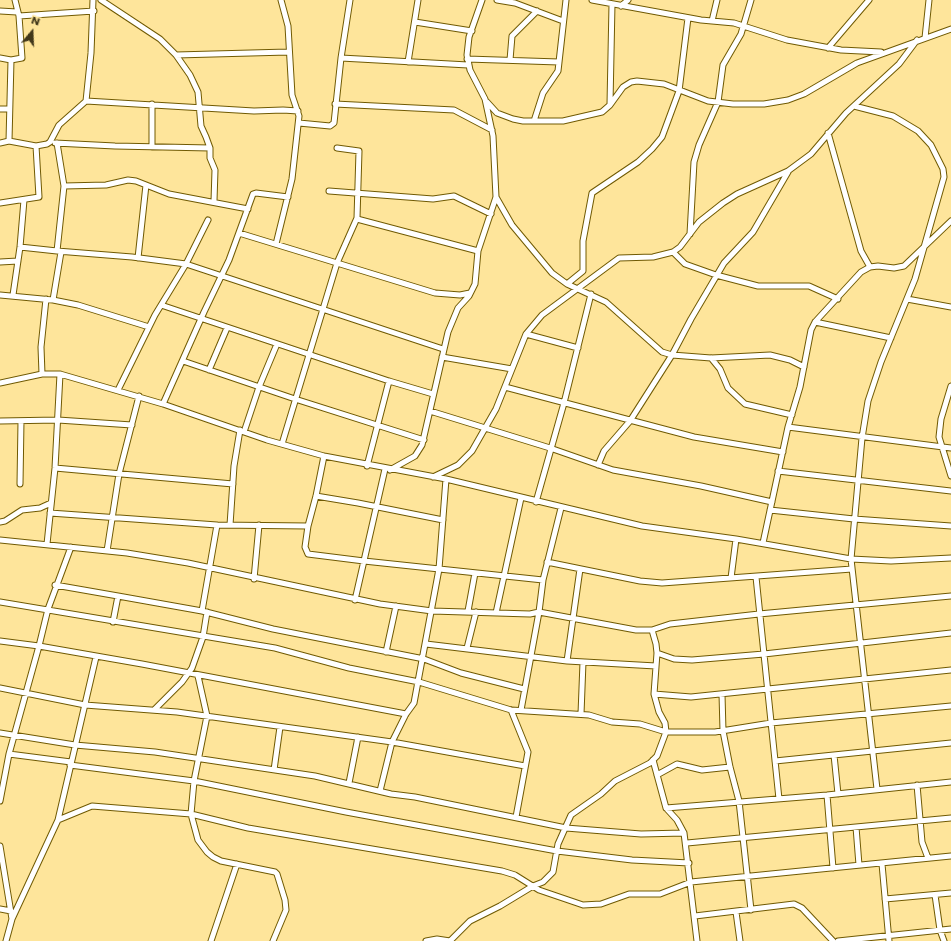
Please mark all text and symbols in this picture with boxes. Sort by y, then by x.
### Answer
north arrow [12,12,52,52]
text: N [29,12,42,30]

